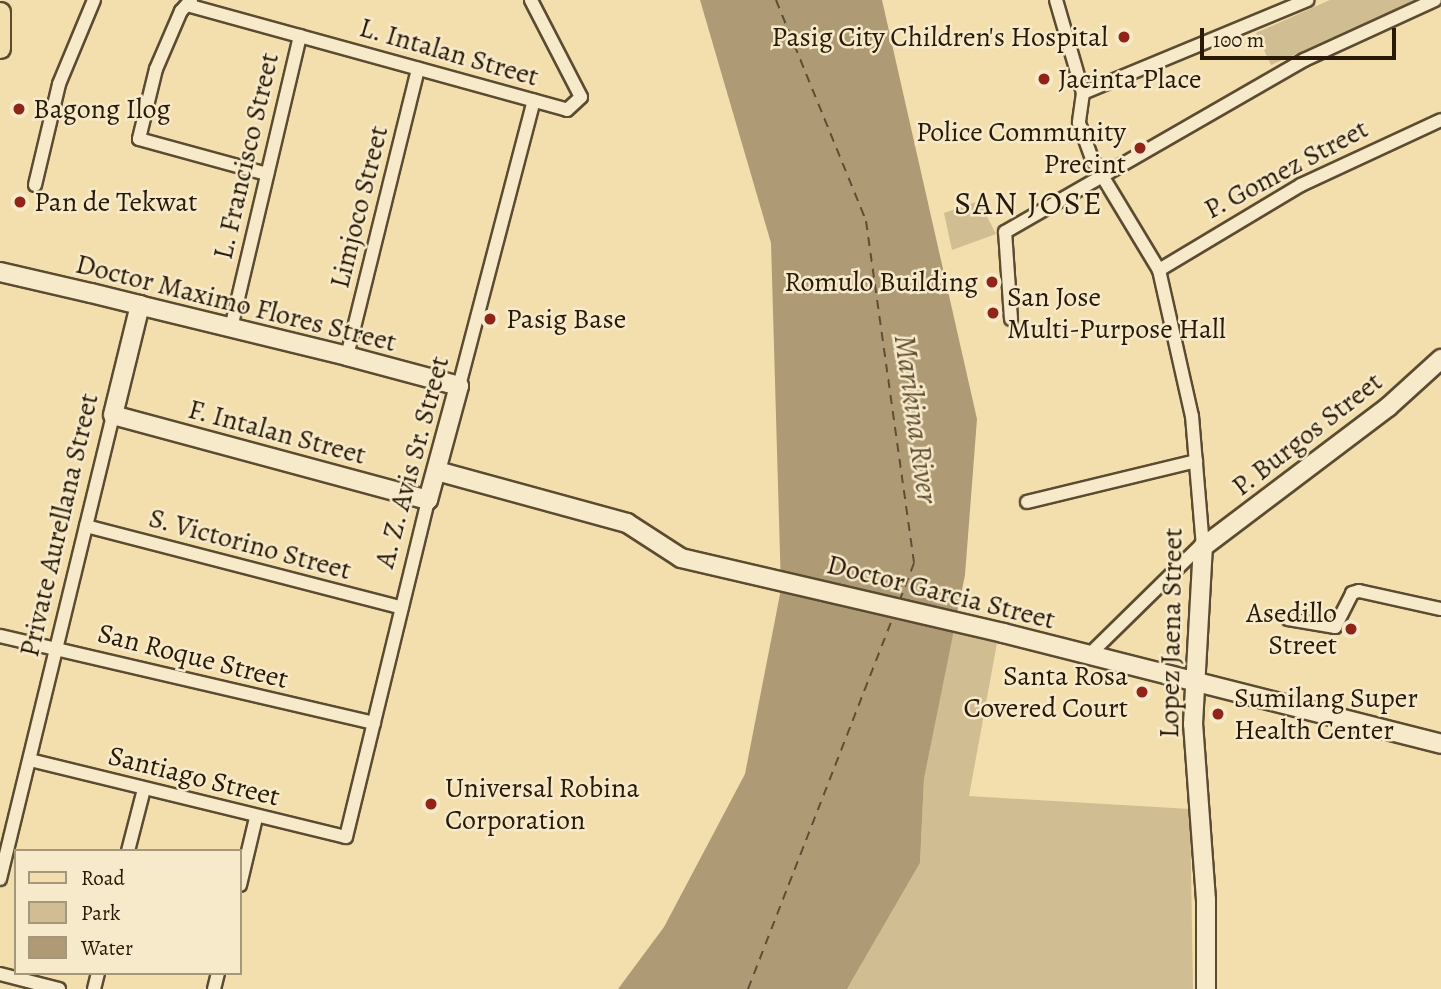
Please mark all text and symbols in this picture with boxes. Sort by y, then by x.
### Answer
street label: L. Intalan Street [355,10,543,94]
scale bar [1203,14,1399,58]
place label: Pasig City Children's Hospital [772,20,1108,54]
text: 100 m [1213,26,1264,54]
marker: Pasig City Children's Hospital [1114,27,1134,47]
street label: L. Francisco Street [206,49,286,263]
place label: Jacinta Place [1058,62,1202,96]
marker: Jacinta Place [1036,71,1052,87]
place label: Bagong Ilog [33,92,171,126]
marker: Bagong Ilog [11,101,27,117]
street label: P. Gomez Street [1198,112,1374,226]
place label: Police Community Precint [916,115,1126,181]
street label: Limjoco Street [323,122,395,292]
marker: Police Community Precint [1132,140,1148,156]
district label: SAN JOSE [955,184,1103,222]
place label: Pan de Tekwat [34,185,198,219]
marker: Pan de Tekwat [12,194,28,210]
street label: Doctor Maximo Flores Street [72,247,400,359]
place label: Romulo Building [784,265,978,299]
marker: Romulo Building [984,274,1000,290]
place label: San Jose Multi-Purpose Hall [1007,280,1226,346]
place label: Pasig Base [506,302,626,336]
marker: San Jose Multi-Purpose Hall [985,305,1001,321]
marker: Pasig Base [480,309,500,329]
water label: Marikina River [886,333,946,505]
street label: A. Z. Avis Sr. Street [367,352,457,572]
street label: P. Burgos Street [1225,365,1389,503]
street label: Private Aurellana Street [12,390,106,660]
street label: F. Intalan Street [184,392,370,472]
street label: S. Victorino Street [145,501,355,587]
street label: Lopez Jaena Street [1152,527,1190,739]
street label: Doctor Garcia Street [823,547,1059,637]
place label: Asedillo Street [1246,596,1337,662]
street label: San Roque Street [94,616,292,696]
marker: Asedillo Street [1343,621,1359,637]
place label: Santa Rosa Covered Court [963,659,1128,725]
place label: Sumilang Super Health Center [1234,681,1418,747]
marker: Santa Rosa Covered Court [1134,684,1150,700]
marker: Sumilang Super Health Center [1208,704,1228,724]
street label: Santiago Street [105,739,283,813]
place label: Universal Robina Corporation [445,771,639,837]
marker: Universal Robina Corporation [423,796,439,812]
legend [14,849,242,975]
text: Road [81,864,125,892]
text: Park [81,899,120,927]
text: Water [81,934,133,962]

